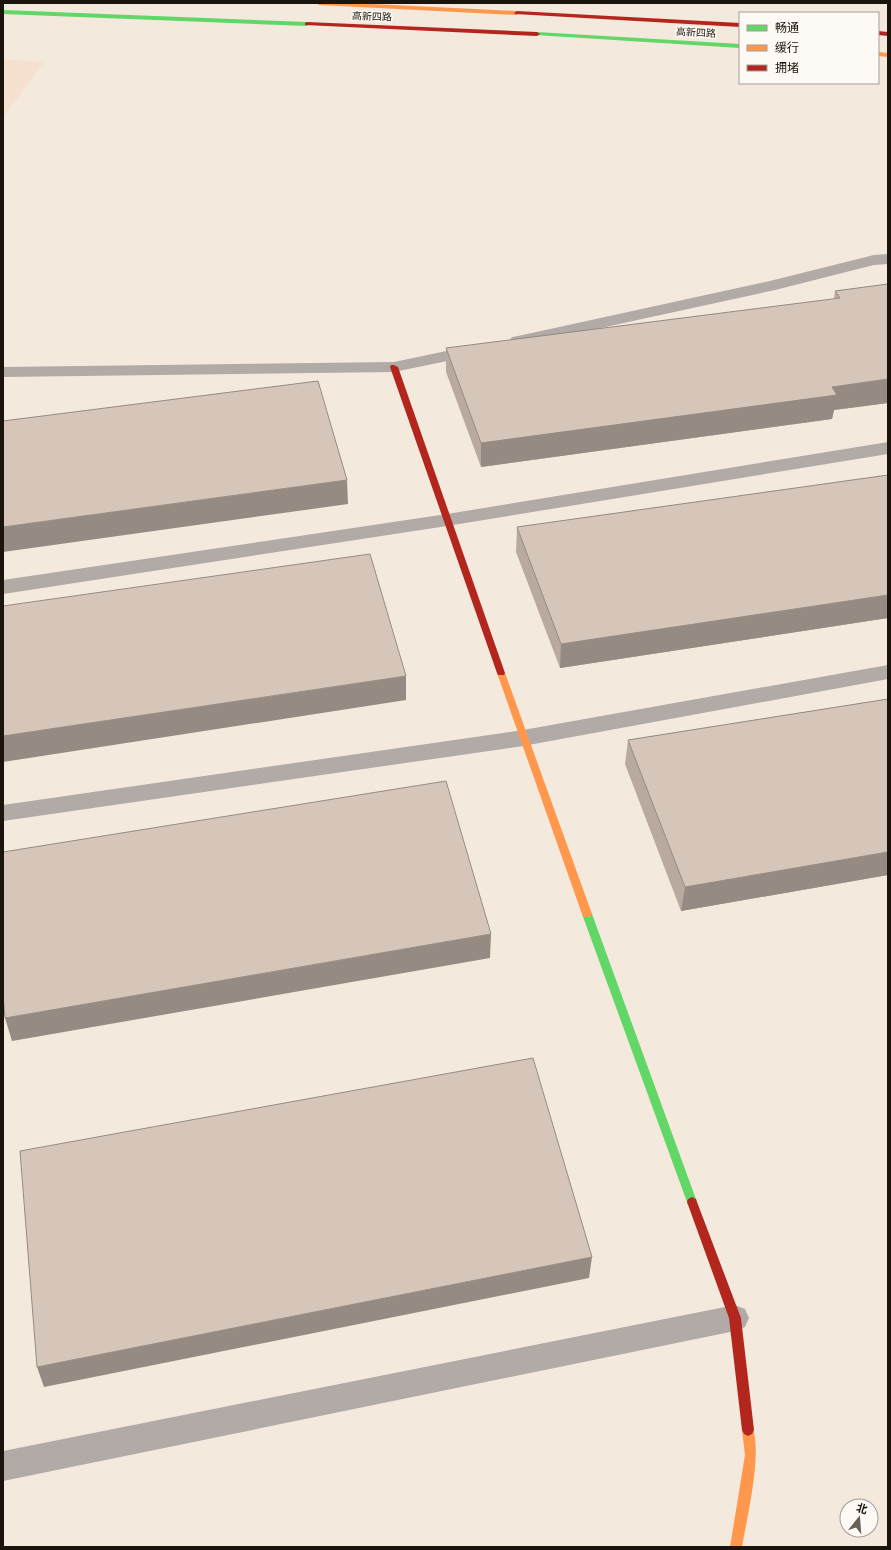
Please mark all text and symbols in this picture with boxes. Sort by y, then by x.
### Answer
street label: 高新四路 [352,9,392,23]
legend [739,12,879,84]
text: 畅通 [775,21,799,35]
street label: 高新四路 [676,25,716,39]
text: 缓行 [775,41,799,55]
text: 拥堵 [775,61,799,75]
north arrow [839,1498,879,1538]
text: 北 [855,1501,869,1516]

